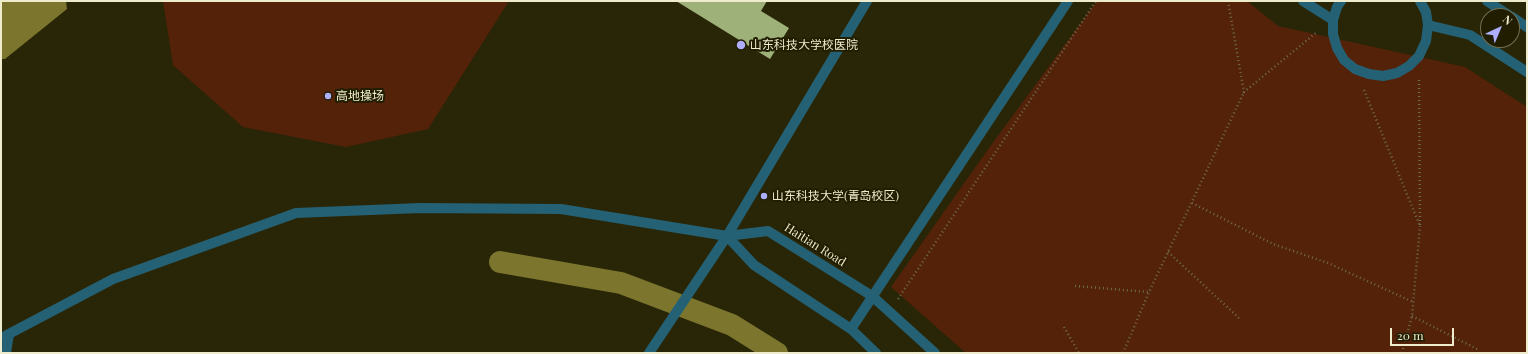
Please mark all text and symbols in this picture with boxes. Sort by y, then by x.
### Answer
north arrow [1480,8,1520,48]
text: N [1500,12,1516,28]
place label: 山东科技大学校医院 [750,38,858,52]
marker: 山东科技大学校医院 [735,39,747,51]
place label: 高地操场 [336,89,384,103]
marker: 高地操场 [323,91,333,101]
place label: 山东科技大学(青岛校区) [772,189,899,203]
marker: 山东科技大学(青岛校区) [759,191,769,201]
street label: Haitian Road [782,220,848,270]
scale bar [1392,320,1456,346]
text: 20 m [1397,327,1424,343]

